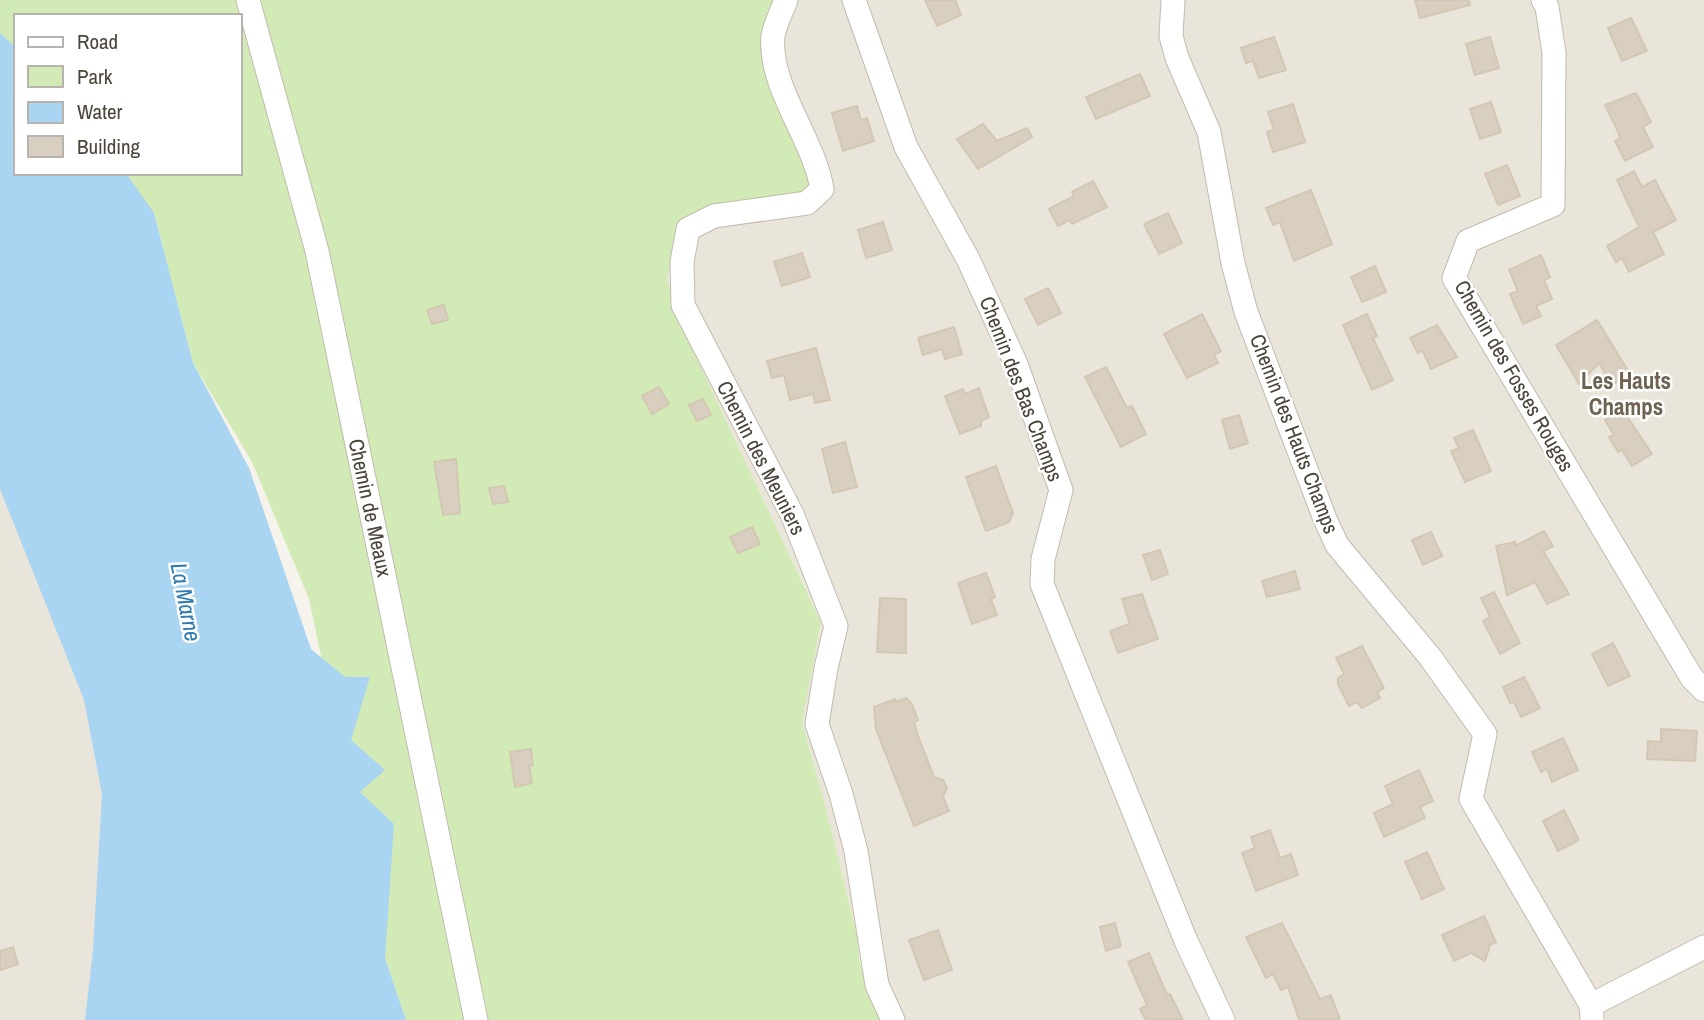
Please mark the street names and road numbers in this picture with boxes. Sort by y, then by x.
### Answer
street label: Chemin des Fosses Rouges [1448,275,1581,477]
street label: Chemin des Bas Champs [973,292,1070,486]
street label: Chemin des Hauts Champs [1243,330,1346,538]
street label: Chemin des Meuniers [710,376,813,540]
street label: Chemin de Meaux [342,436,399,580]

